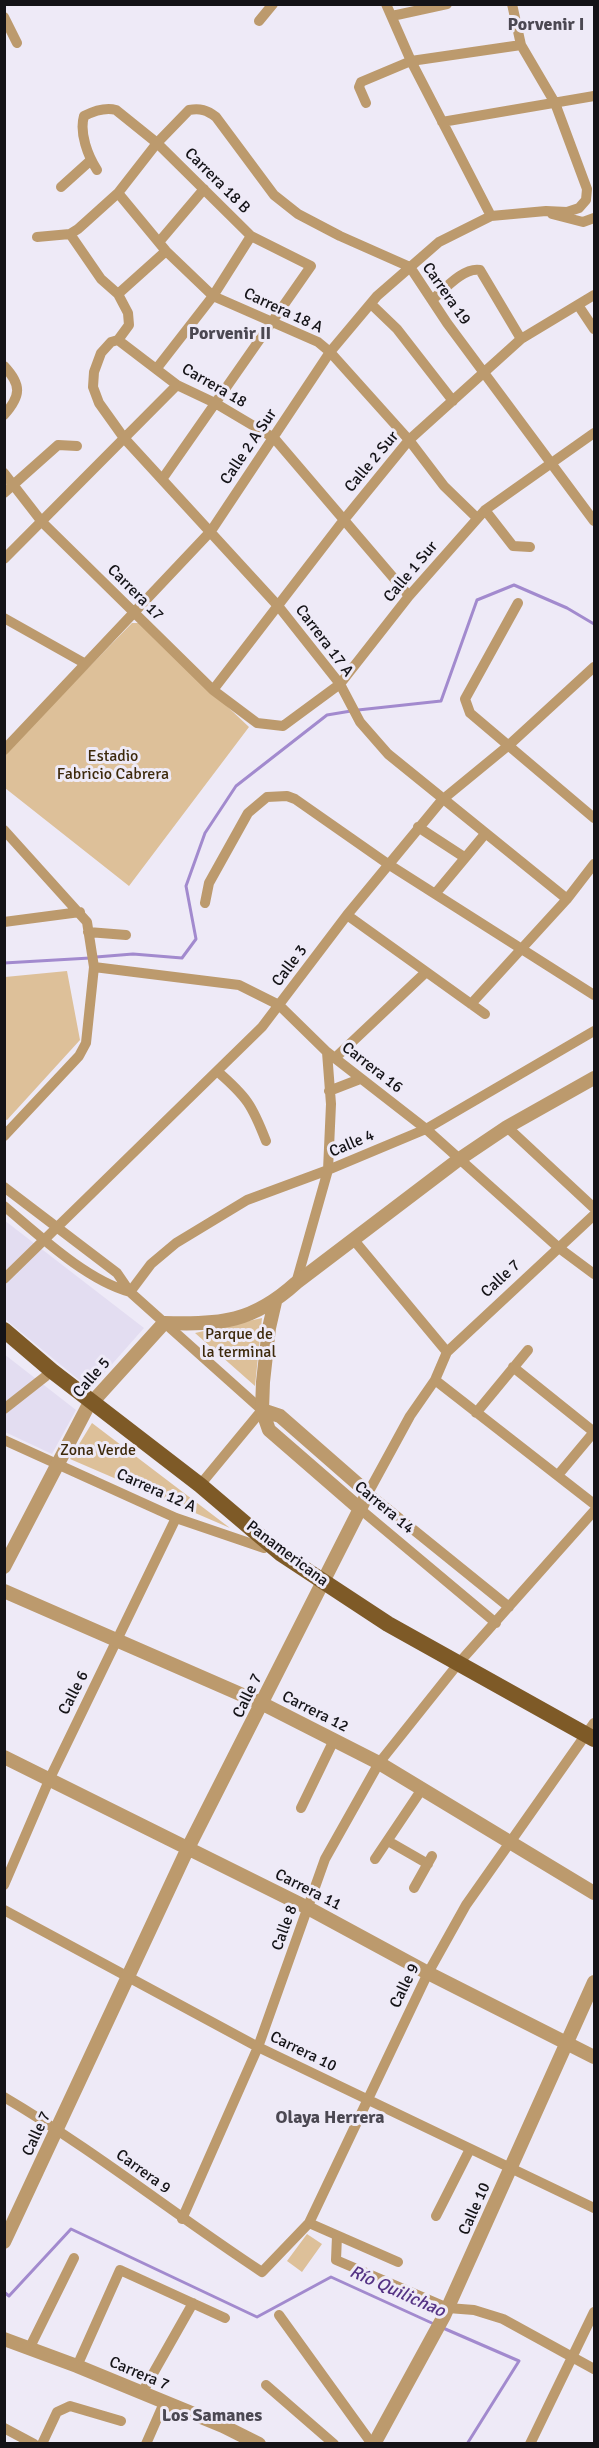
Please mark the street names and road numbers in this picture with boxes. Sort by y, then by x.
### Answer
street label: Carrera 18 B [180,144,254,218]
street label: Carrera 19 [418,259,474,329]
street label: Carrera 18 A [240,284,326,338]
street label: Carrera 18 [178,360,250,412]
street label: Calle 2 A Sur [217,405,281,489]
street label: Calle 2 Sur [341,428,403,496]
street label: Calle 1 Sur [380,538,442,606]
street label: Carrera 17 [103,561,167,625]
street label: Carrera 17 A [291,601,357,681]
street label: Calle 3 [268,941,312,991]
street label: Carrera 16 [338,1038,406,1098]
street label: Calle 4 [327,1126,377,1162]
street label: Calle 7 [477,1256,525,1302]
street label: Calle 5 [69,1354,115,1402]
street label: Carrera 12 A [113,1465,199,1517]
street label: Carrera 14 [350,1478,418,1538]
street label: Panamericana [242,1517,332,1591]
street label: Calle 6 [55,1668,93,1718]
street label: Calle 7 [229,1671,267,1721]
street label: Carrera 12 [279,1687,351,1737]
street label: Carrera 11 [272,1865,344,1915]
street label: Calle 8 [268,1903,302,1953]
street label: Calle 9 [386,1961,424,2011]
street label: Carrera 10 [267,2028,339,2076]
street label: Calle 7 [18,2109,56,2159]
street label: Carrera 9 [112,2146,174,2198]
street label: Calle 10 [455,2180,495,2238]
street label: Carrera 7 [106,2353,172,2395]

